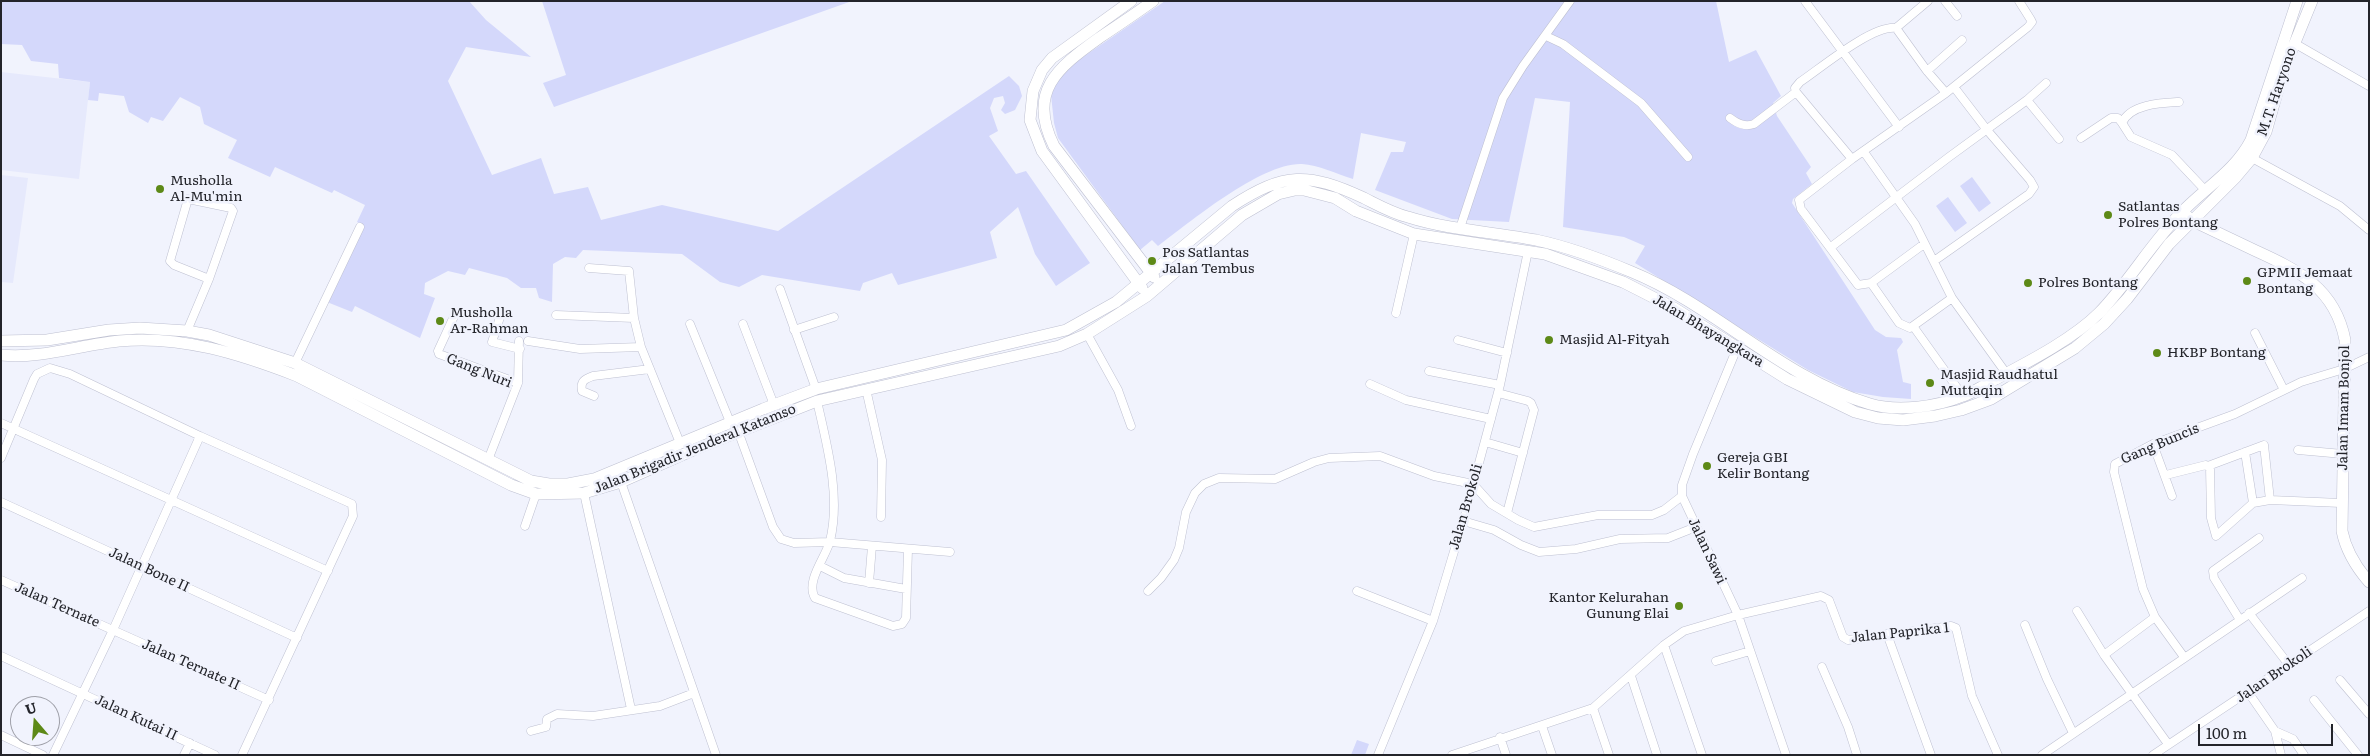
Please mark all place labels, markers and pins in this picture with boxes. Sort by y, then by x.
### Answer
place label: Musholla Al-Mu'min [170,173,243,206]
marker: Musholla Al-Mu'min [154,183,166,195]
place label: Satlantas Polres Bontang [2118,199,2218,232]
marker: Satlantas Polres Bontang [2102,209,2114,221]
place label: Pos Satlantas Jalan Tembus [1162,245,1254,278]
marker: Pos Satlantas Jalan Tembus [1146,255,1158,267]
place label: GPMII Jemaat Bontang [2257,265,2353,298]
place label: Polres Bontang [2038,275,2138,291]
marker: GPMII Jemaat Bontang [2241,275,2253,287]
marker: Polres Bontang [2022,277,2034,289]
place label: Musholla Ar-Rahman [450,305,528,338]
marker: Musholla Ar-Rahman [434,315,446,327]
place label: Masjid Al-Fityah [1559,332,1670,348]
marker: Masjid Al-Fityah [1543,334,1555,346]
place label: HKBP Bontang [2167,345,2266,361]
marker: HKBP Bontang [2151,347,2163,359]
place label: Masjid Raudhatul Muttaqin [1940,367,2058,400]
marker: Masjid Raudhatul Muttaqin [1924,377,1936,389]
place label: Gereja GBI Kelir Bontang [1717,450,1809,482]
marker: Gereja GBI Kelir Bontang [1701,460,1713,472]
place label: Kantor Kelurahan Gunung Elai [1549,590,1669,622]
marker: Kantor Kelurahan Gunung Elai [1673,600,1685,612]

